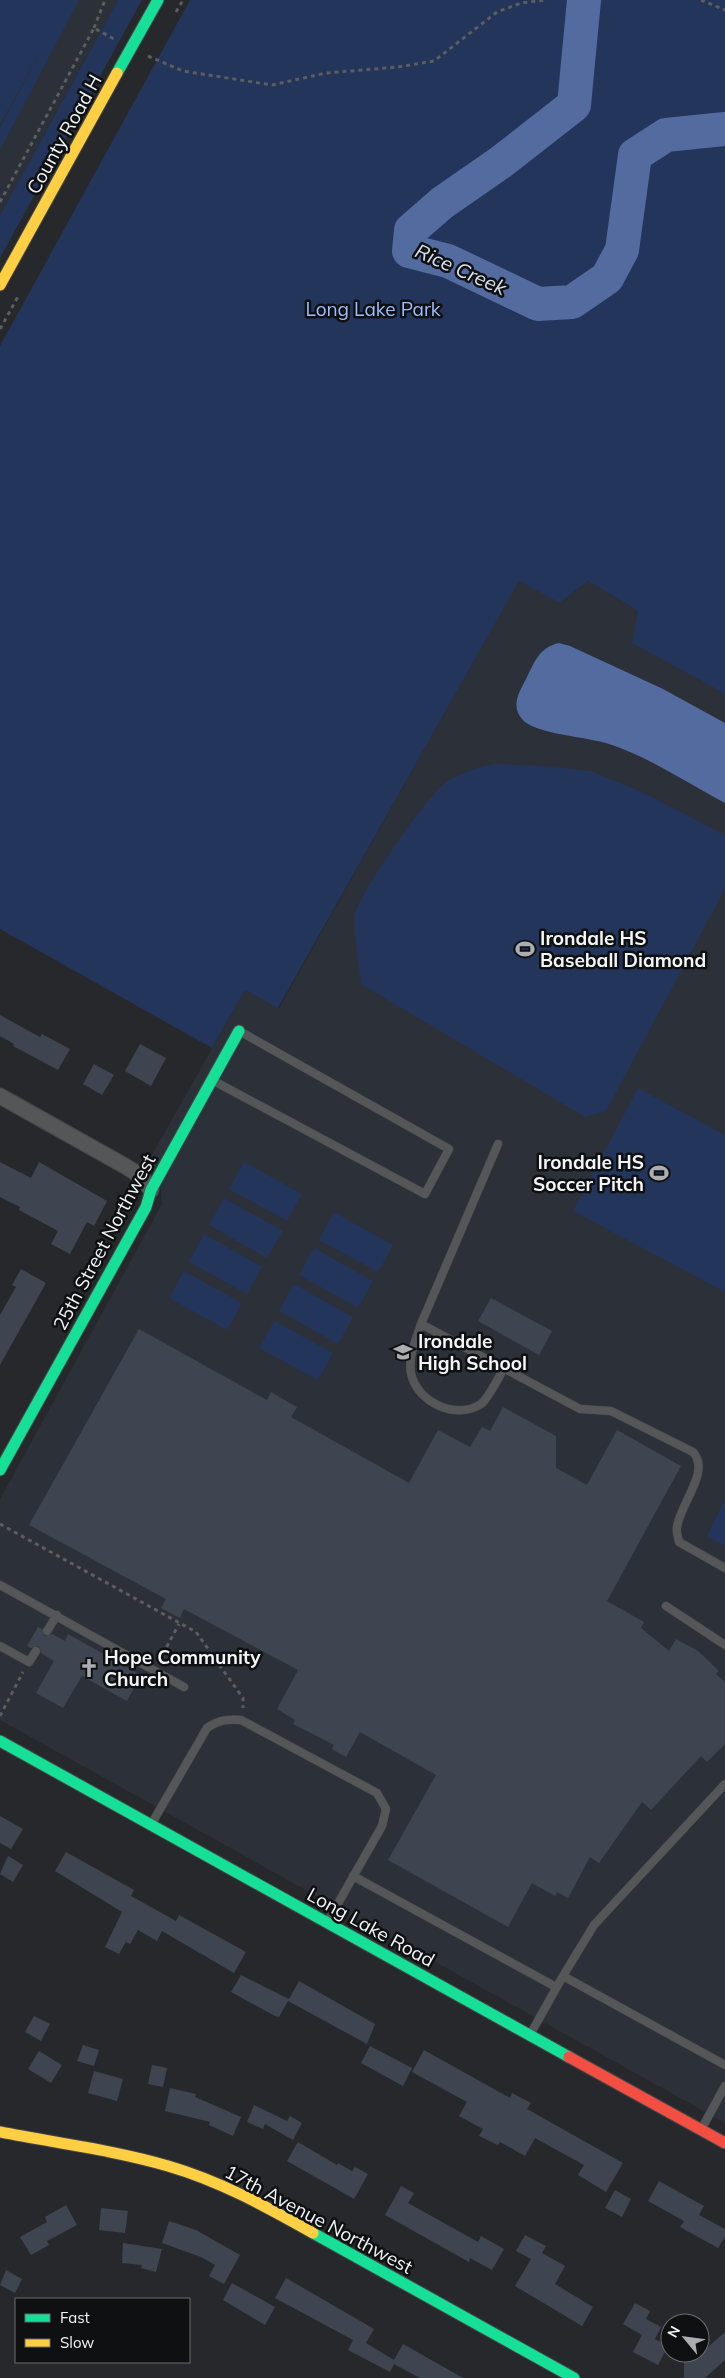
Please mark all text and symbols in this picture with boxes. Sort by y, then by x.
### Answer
street label: County Road H [21,70,107,198]
water label: Rice Creek [411,238,511,300]
park label: Long Lake Park [305,297,441,321]
place label: Irondale HS Baseball Diamond [540,926,706,972]
sports icon: Irondale HS Baseball Diamond [514,938,536,960]
street label: 25th Street Northwest [47,1150,161,1334]
place label: Irondale HS Soccer Pitch [533,1150,644,1196]
sports icon: Irondale HS Soccer Pitch [648,1162,670,1184]
place label: Irondale High School [418,1329,527,1375]
school or university icon: Irondale High School [392,1341,414,1363]
place label: Hope Community Church [104,1645,261,1691]
church icon: Hope Community Church [78,1657,100,1679]
street label: Long Lake Road [303,1882,439,1972]
street label: 17th Avenue Northwest [221,2159,417,2279]
legend [15,2298,190,2363]
text: Fast [60,2308,90,2327]
north arrow [660,2313,710,2363]
text: N [663,2323,684,2341]
text: Slow [60,2333,94,2352]

